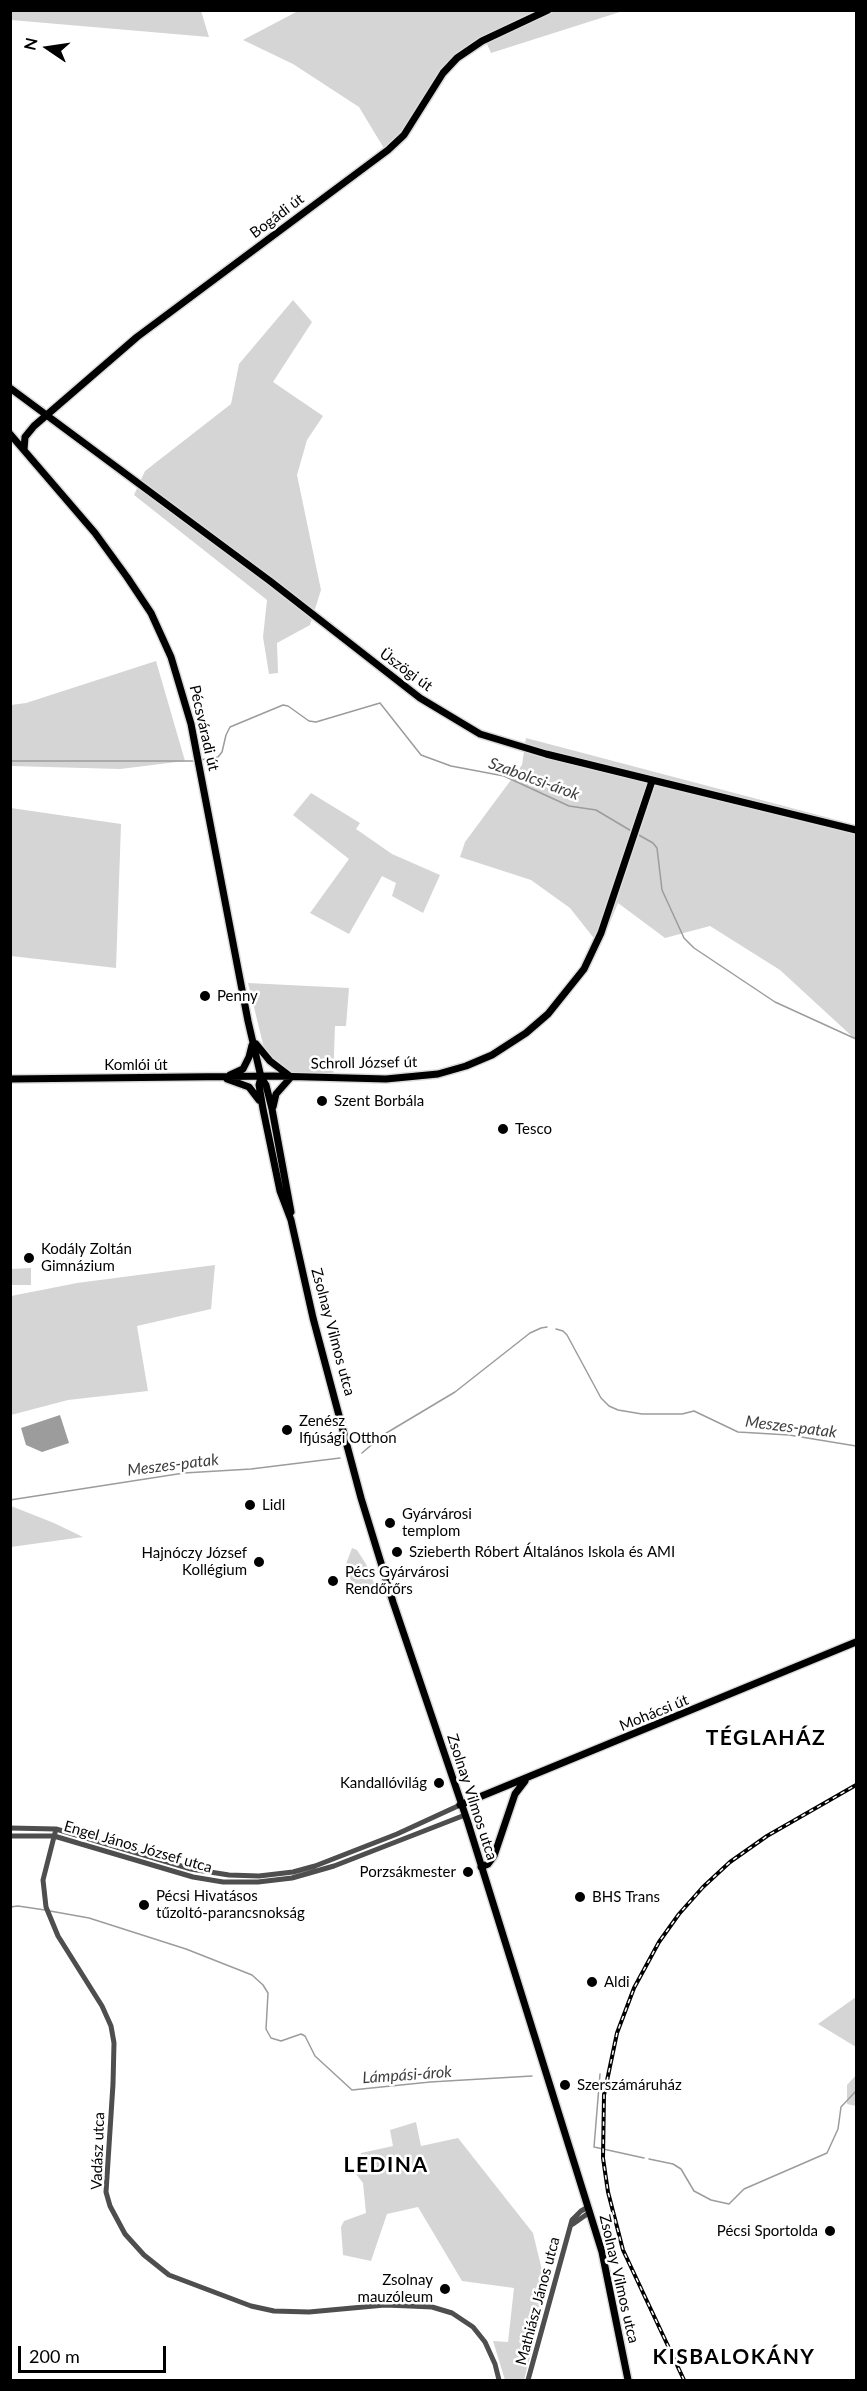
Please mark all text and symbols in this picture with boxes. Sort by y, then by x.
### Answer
north arrow [18,18,78,78]
text: N [19,36,41,52]
street label: Bogádi út [246,190,308,242]
street label: Üszögi út [376,645,436,695]
street label: Pécsváradi út [185,683,223,773]
water label: Szabolcsi-árok [486,754,582,804]
place label: Penny [217,987,258,1005]
marker: Penny [198,989,212,1003]
street label: Schroll József út [311,1053,417,1073]
street label: Komlói út [104,1056,168,1074]
place label: Szent Borbála [334,1092,424,1110]
marker: Szent Borbála [315,1094,329,1108]
place label: Tesco [515,1120,552,1138]
marker: Tesco [496,1122,510,1136]
place label: Kodály Zoltán Gimnázium [41,1240,132,1275]
marker: Kodály Zoltán Gimnázium [22,1251,36,1265]
street label: Zsolnay Vilmos utca [307,1266,359,1398]
place label: Zenész Ifjúsági Otthon [299,1412,397,1447]
water label: Meszes-patak [744,1412,838,1442]
marker: Zenész Ifjúsági Otthon [280,1423,294,1437]
water label: Meszes-patak [126,1450,220,1480]
place label: Lidl [262,1496,285,1514]
marker: Lidl [243,1498,257,1512]
place label: Gyárvárosi templom [402,1505,472,1540]
marker: Gyárvárosi templom [383,1516,397,1530]
place label: Szieberth Róbert Általános Iskola és AMI [409,1543,675,1561]
place label: Hajnóczy József Kollégium [142,1544,247,1579]
marker: Szieberth Róbert Általános Iskola és AMI [390,1545,404,1559]
marker: Hajnóczy József Kollégium [252,1555,266,1569]
place label: Pécs Gyárvárosi Rendőrőrs [345,1563,449,1598]
marker: Pécs Gyárvárosi Rendőrőrs [326,1574,340,1588]
street label: Mohácsi út [617,1691,691,1735]
district label: TÉGLAHÁZ [706,1725,826,1751]
street label: Zsolnay Vilmos utca [443,1732,501,1862]
place label: Kandallóvilág [340,1774,427,1792]
marker: Kandallóvilág [432,1776,446,1790]
street label: Engel János József utca [62,1817,214,1877]
place label: Porzsákmester [360,1863,456,1881]
marker: Porzsákmester [461,1865,475,1879]
place label: Pécsi Hivatásos tűzoltó-parancsnokság [156,1887,305,1922]
place label: BHS Trans [592,1888,660,1906]
marker: BHS Trans [573,1890,587,1904]
marker: Pécsi Hivatásos tűzoltó-parancsnokság [137,1898,151,1912]
place label: Aldi [604,1973,630,1991]
marker: Aldi [585,1975,599,1989]
water label: Lámpási-árok [362,2062,452,2088]
place label: Szerszámáruház [577,2076,682,2094]
marker: Szerszámáruház [558,2078,572,2092]
street label: Vadász utca [88,2112,108,2190]
district label: LEDINA [344,2152,428,2178]
street label: Zsolnay Vilmos utca [595,2213,643,2345]
place label: Pécsi Sportolda [717,2222,818,2240]
marker: Pécsi Sportolda [823,2224,837,2238]
street label: Mathiász János utca [512,2235,564,2367]
place label: Zsolnay mauzóleum [358,2271,433,2306]
marker: Zsolnay mauzóleum [438,2282,452,2296]
scale bar [21,2334,170,2372]
district label: KISBALOKÁNY [653,2344,815,2370]
text: 200 m [29,2345,80,2367]

